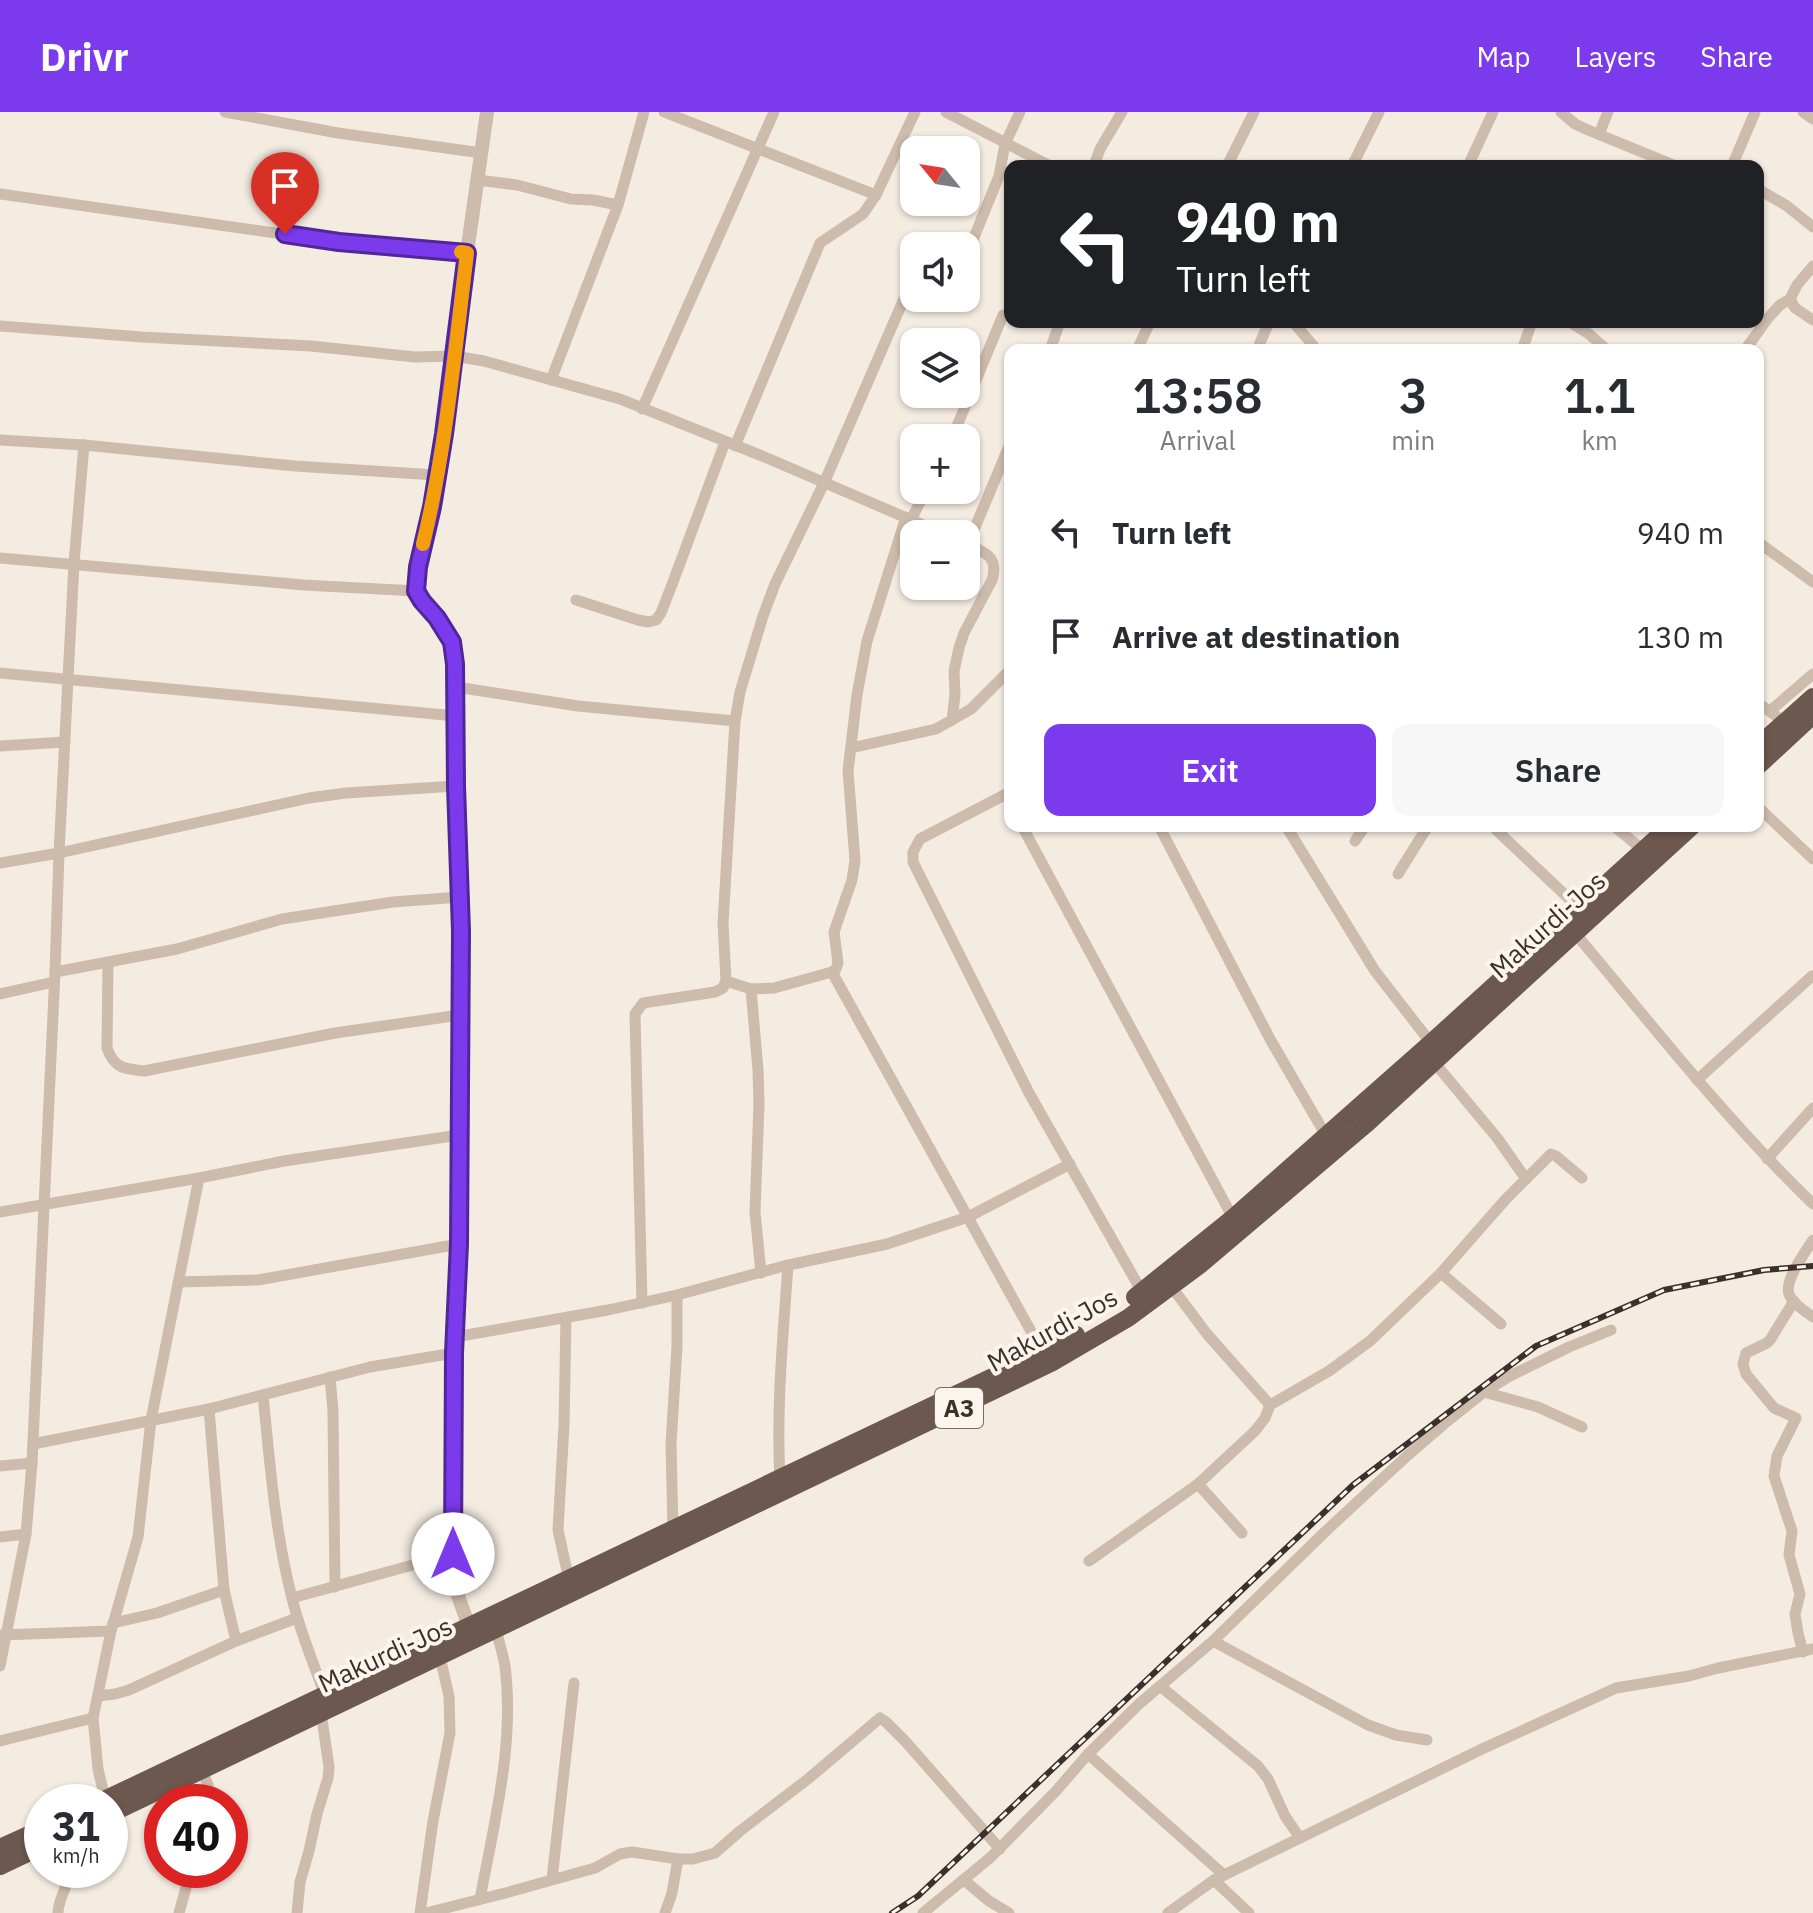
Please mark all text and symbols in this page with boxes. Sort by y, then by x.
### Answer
text: Drivr [40,32,129,81]
text: Map [1476,38,1530,75]
text: Layers [1574,38,1656,75]
text: Share [1700,38,1773,75]
north arrow [900,136,980,216]
map controls [900,136,980,600]
pin [251,152,319,234]
icon: arrive [263,164,307,208]
text: 940 m [1176,185,1340,257]
icon: left [1044,192,1148,296]
button: sound [900,232,980,312]
text: Turn left [1176,255,1311,302]
button: layers [900,328,980,408]
text: 13:58 [1132,364,1263,426]
text: 3 [1399,364,1428,426]
text: 1.1 [1564,364,1636,426]
text: Arrival [1160,423,1236,457]
text: min [1391,423,1435,457]
text: km [1581,423,1618,457]
button: + [900,424,980,504]
icon: left [1044,510,1088,554]
text: Turn left [1112,513,1231,552]
text: 940 m [1637,513,1724,552]
button: − [900,520,980,600]
icon: arrive [1044,614,1088,658]
text: Arrive at destination [1112,617,1400,656]
text: 130 m [1637,617,1724,656]
button: Exit [1044,724,1376,816]
button: Share [1392,724,1724,816]
street label: Makurdi-Jos [1482,863,1612,985]
street label: Makurdi-Jos [981,1279,1123,1379]
road number: A3 [935,1388,983,1428]
position arrow [411,1512,495,1596]
street label: Makurdi-Jos [312,1608,458,1700]
speed limit sign: 40 [144,1784,248,1888]
text: 31 [52,1800,100,1852]
text: km/h [52,1842,100,1869]

